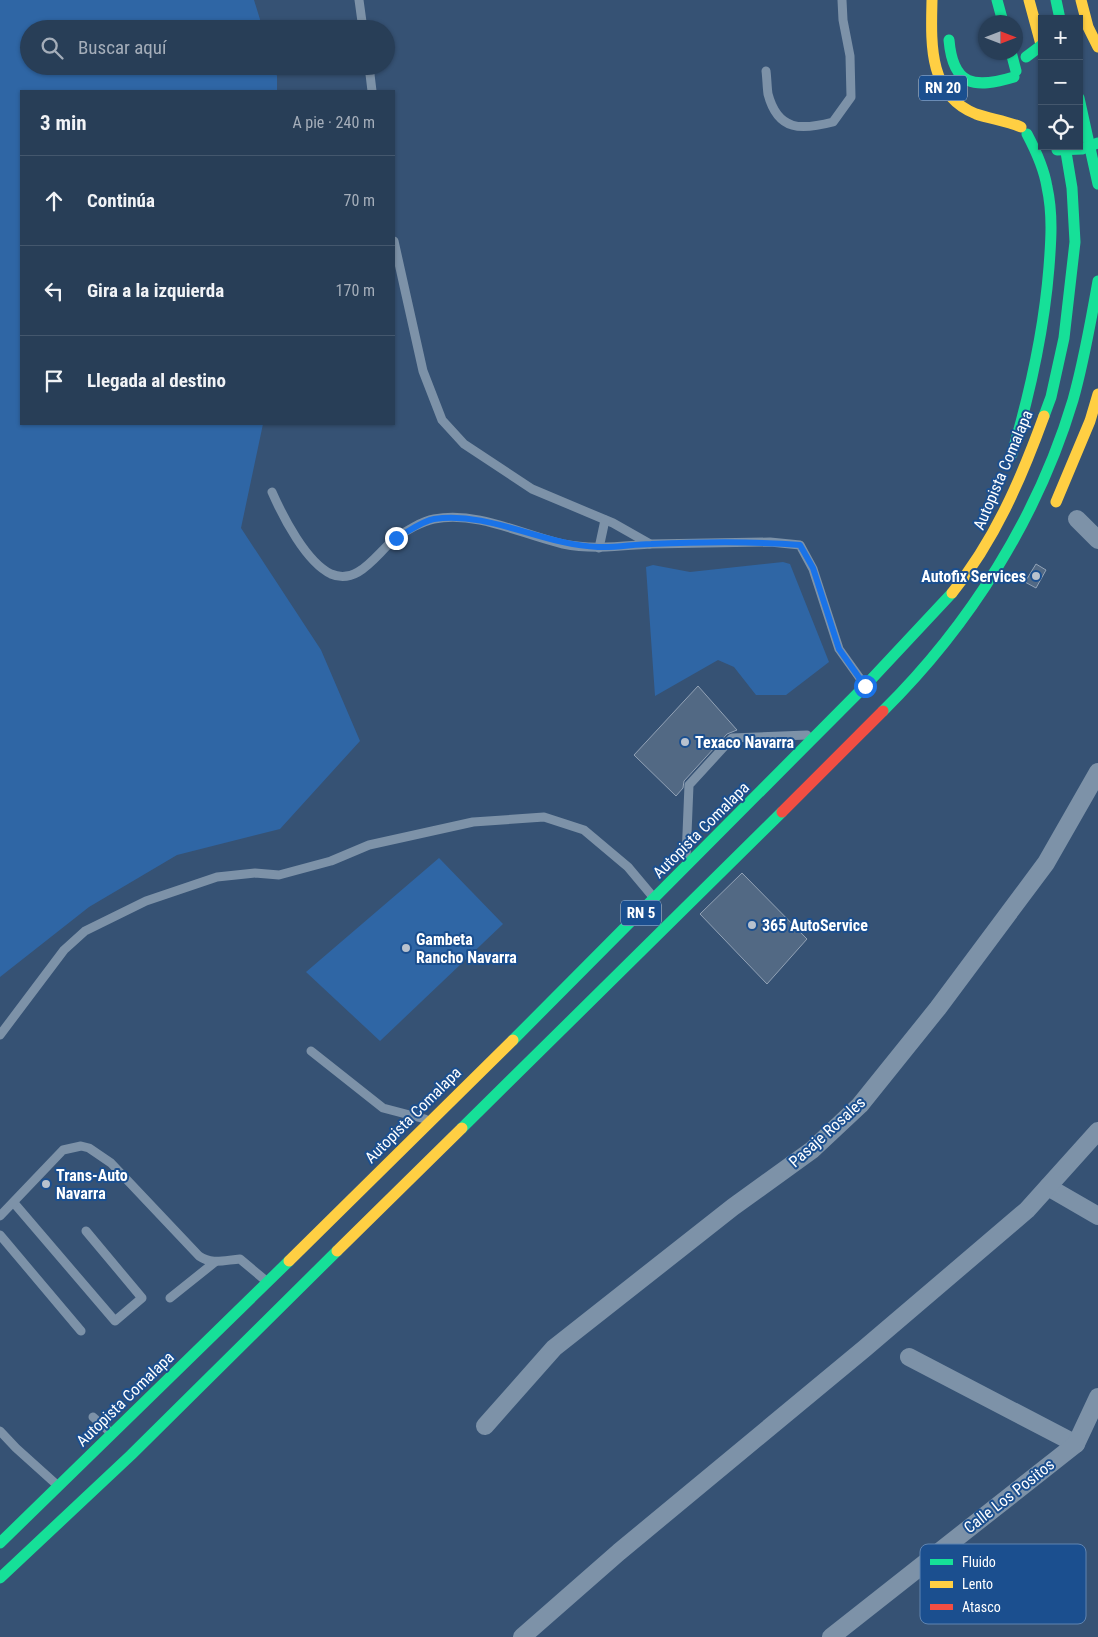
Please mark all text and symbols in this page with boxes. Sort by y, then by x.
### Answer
north arrow [978,15,1023,60]
map controls [1038,15,1083,150]
button: + [1038,15,1083,60]
search box [20,20,395,75]
icon: search [38,34,66,62]
text: Buscar aquí [78,36,167,59]
button: − [1038,60,1083,105]
road number: RN 20 [919,76,967,100]
button: locate [1038,105,1083,150]
text: 3 min [40,111,87,135]
text: A pie · 240 m [292,113,375,132]
icon: ahead [40,187,68,215]
text: Continúa [87,189,155,212]
text: 70 m [343,191,375,210]
icon: left [40,277,68,305]
text: Gira a la izquierda [87,279,224,302]
text: 170 m [336,281,375,300]
icon: arrive [40,367,68,395]
text: Llegada al destino [87,369,226,392]
street label: Autopista Comalapa [969,407,1037,533]
route end [385,527,408,550]
place label: Autofix Services [921,567,1026,586]
marker: Autofix Services [1030,570,1042,582]
route start [854,675,877,698]
place label: Texaco Navarra [695,733,795,752]
marker: Texaco Navarra [679,736,691,748]
street label: Autopista Comalapa [649,778,753,882]
road number: RN 5 [621,900,661,926]
place label: 365 AutoService [762,916,868,935]
marker: 365 AutoService [746,919,758,931]
place label: Gambeta Rancho Navarra [416,930,517,967]
marker: Gambeta Rancho Navarra [400,942,412,954]
street label: Autopista Comalapa [361,1063,465,1167]
street label: Pasaje Rosales [785,1093,869,1171]
place label: Trans-Auto Navarra [56,1166,128,1203]
marker: Trans-Auto Navarra [40,1178,52,1190]
street label: Autopista Comalapa [72,1348,178,1450]
street label: Calle Los Positos [960,1455,1058,1537]
legend [920,1544,1086,1624]
text: Fluido [962,1554,996,1570]
text: Lento [962,1576,993,1592]
text: Atasco [962,1599,1001,1615]

